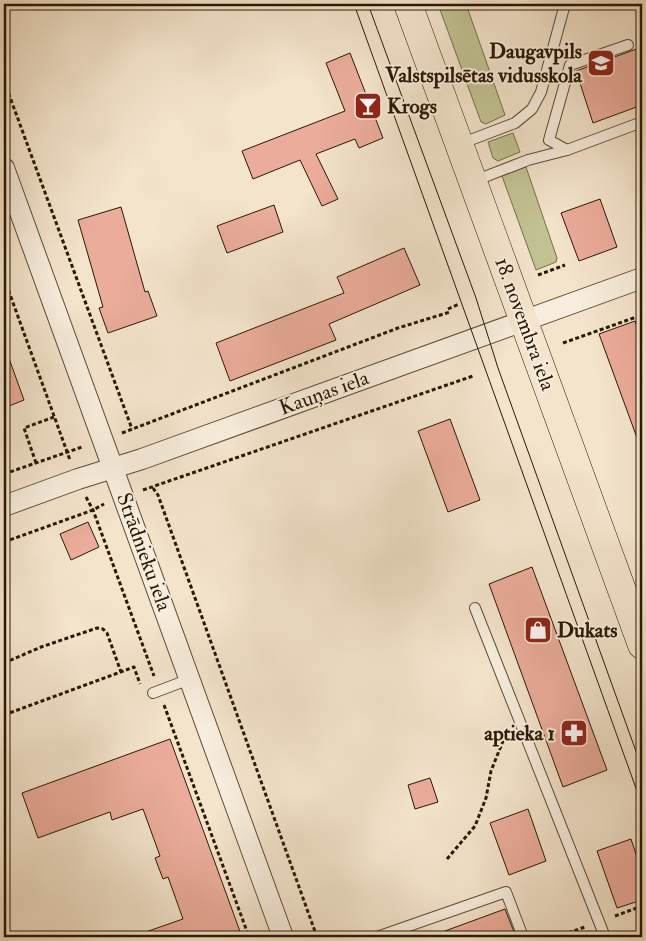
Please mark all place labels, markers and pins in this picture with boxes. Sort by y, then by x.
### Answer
place label: Daugavpils Valstspilsētas vidusskola [384,38,583,89]
school or university icon: Daugavpils Valstspilsētas vidusskola [586,48,616,78]
bar icon: Krogs [353,91,383,121]
place label: Krogs [387,93,437,120]
shop icon: Dukats [523,615,553,645]
place label: Dukats [557,617,617,644]
pharmacy icon: aptieka 1 [559,718,589,748]
place label: aptieka 1 [484,720,555,747]

